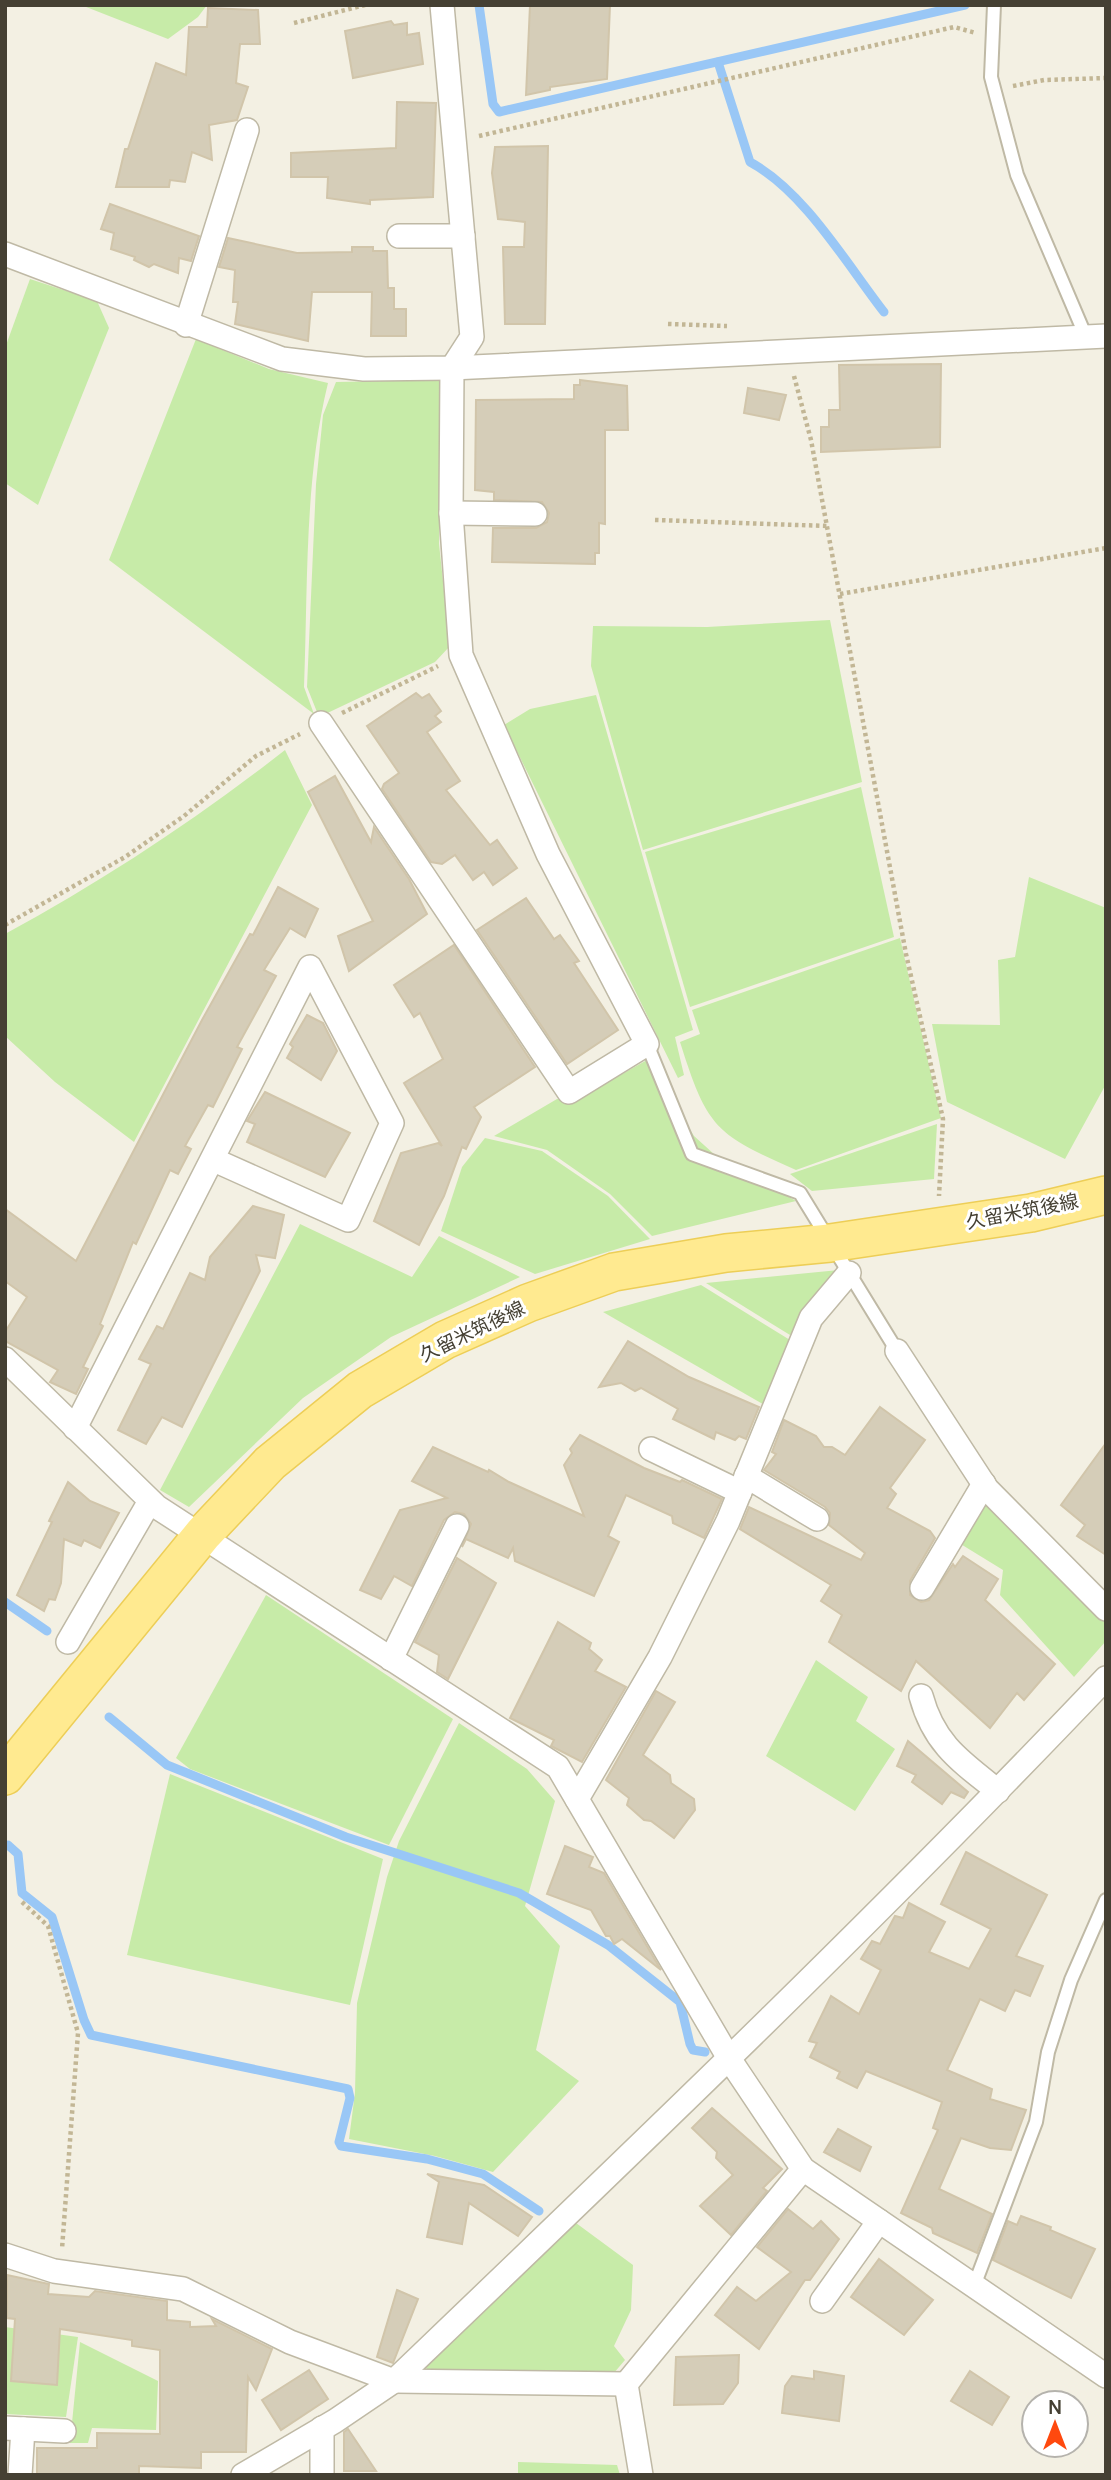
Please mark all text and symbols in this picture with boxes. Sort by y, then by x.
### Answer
street label: 久留米筑後線 [964,1187,1080,1235]
street label: 久留米筑後線 [415,1294,529,1368]
north arrow [1020,2389,1090,2459]
text: N [1048,2394,1062,2420]

